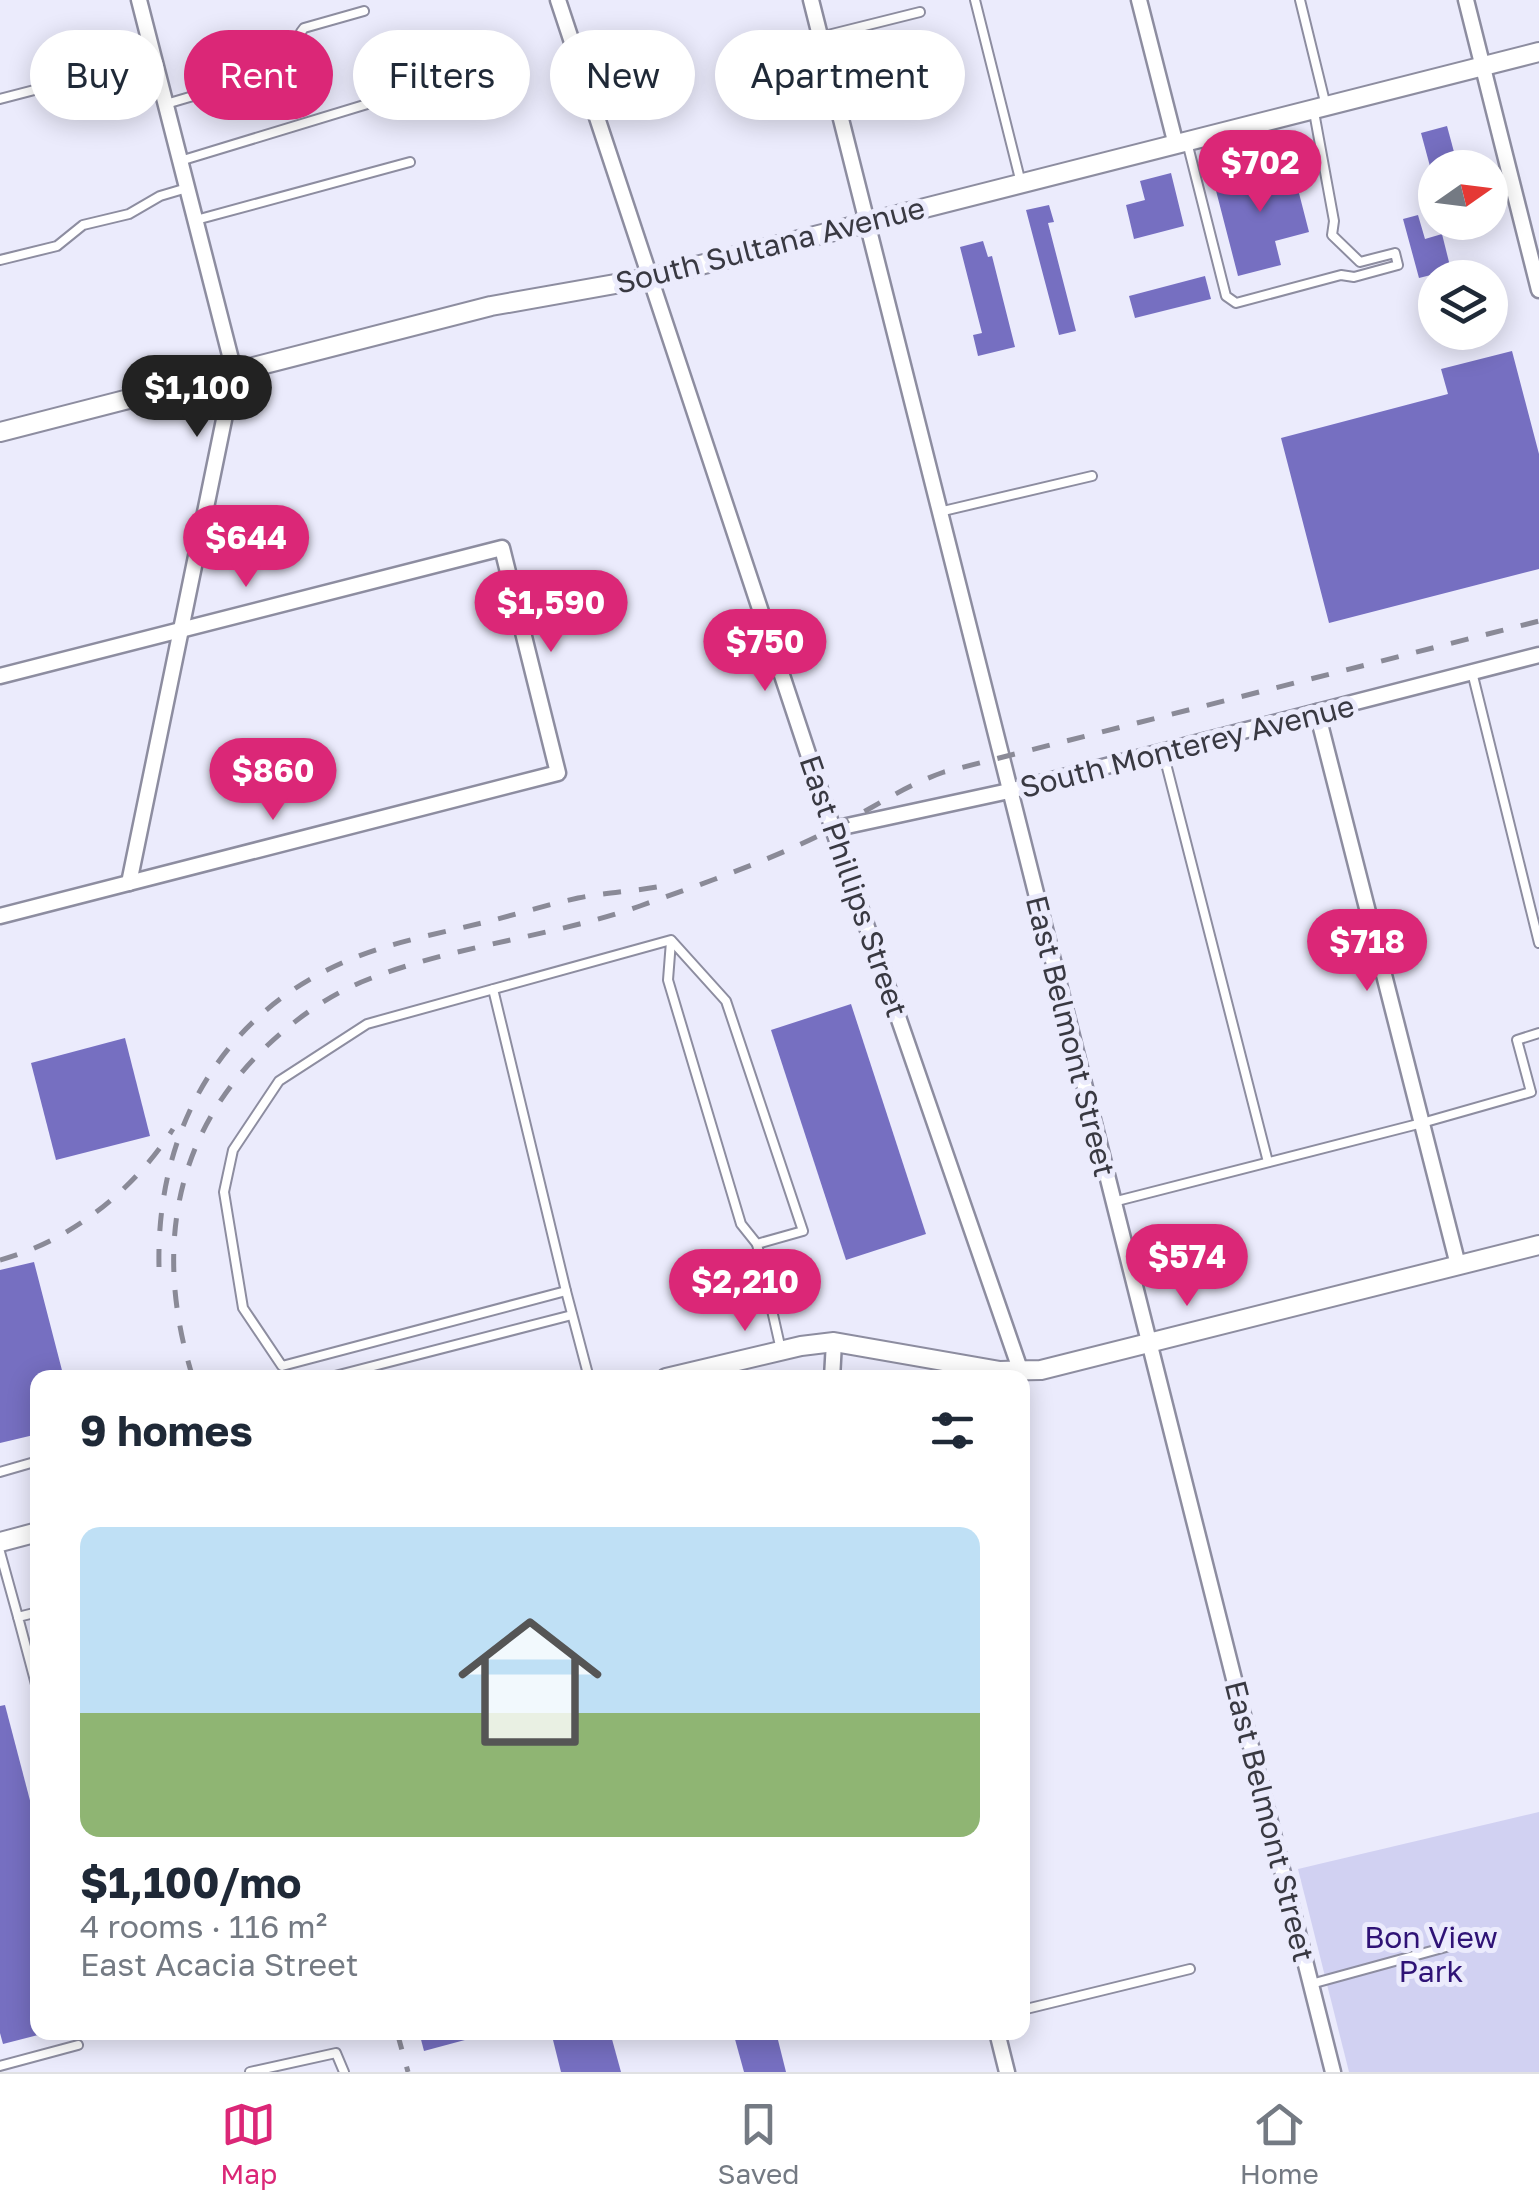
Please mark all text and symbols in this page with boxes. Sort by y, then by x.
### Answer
chip: Buy [30,30,164,120]
chip: Rent [184,30,333,120]
chip: Filters [353,30,530,120]
chip: New [550,30,695,120]
chip: Apartment [715,30,965,120]
pin: $702 [1201,130,1319,215]
text: $702 [1220,143,1300,181]
north arrow [1418,150,1508,240]
map controls [1418,150,1508,350]
street label: South Sultana Avenue [612,189,928,301]
button: layers [1418,260,1508,350]
pin: $1,100 [116,355,278,440]
text: $1,100 [144,368,250,406]
pin: $644 [187,505,305,590]
text: $644 [205,518,287,556]
pin: $1,590 [470,570,632,655]
text: $1,590 [497,583,605,621]
pin: $750 [706,609,824,694]
text: $750 [725,622,805,660]
street label: South Monterey Avenue [1016,687,1358,805]
pin: $860 [214,738,332,823]
street label: East Phillips Street [792,750,916,1022]
text: $860 [231,751,315,789]
street label: East Belmont Street [1019,892,1123,1180]
pin: $718 [1308,909,1426,994]
text: $718 [1329,922,1405,960]
pin: $574 [1128,1224,1246,1309]
text: $574 [1148,1237,1226,1275]
pin: $2,210 [664,1249,826,1334]
text: $2,210 [691,1262,799,1300]
icon: filters [925,1403,980,1458]
text: 9 homes [80,1405,253,1455]
icon: home [440,1592,620,1772]
street label: East Belmont Street [1218,1677,1322,1965]
text: $1,100/mo [80,1857,302,1907]
text: 4 rooms · 116 m² [80,1907,327,1945]
park label: Bon View Park [1364,1919,1498,1989]
text: East Acacia Street [80,1945,359,1983]
tab: Map [220,2097,277,2190]
tab: Saved [718,2097,799,2190]
tab: Home [1240,2097,1319,2190]

